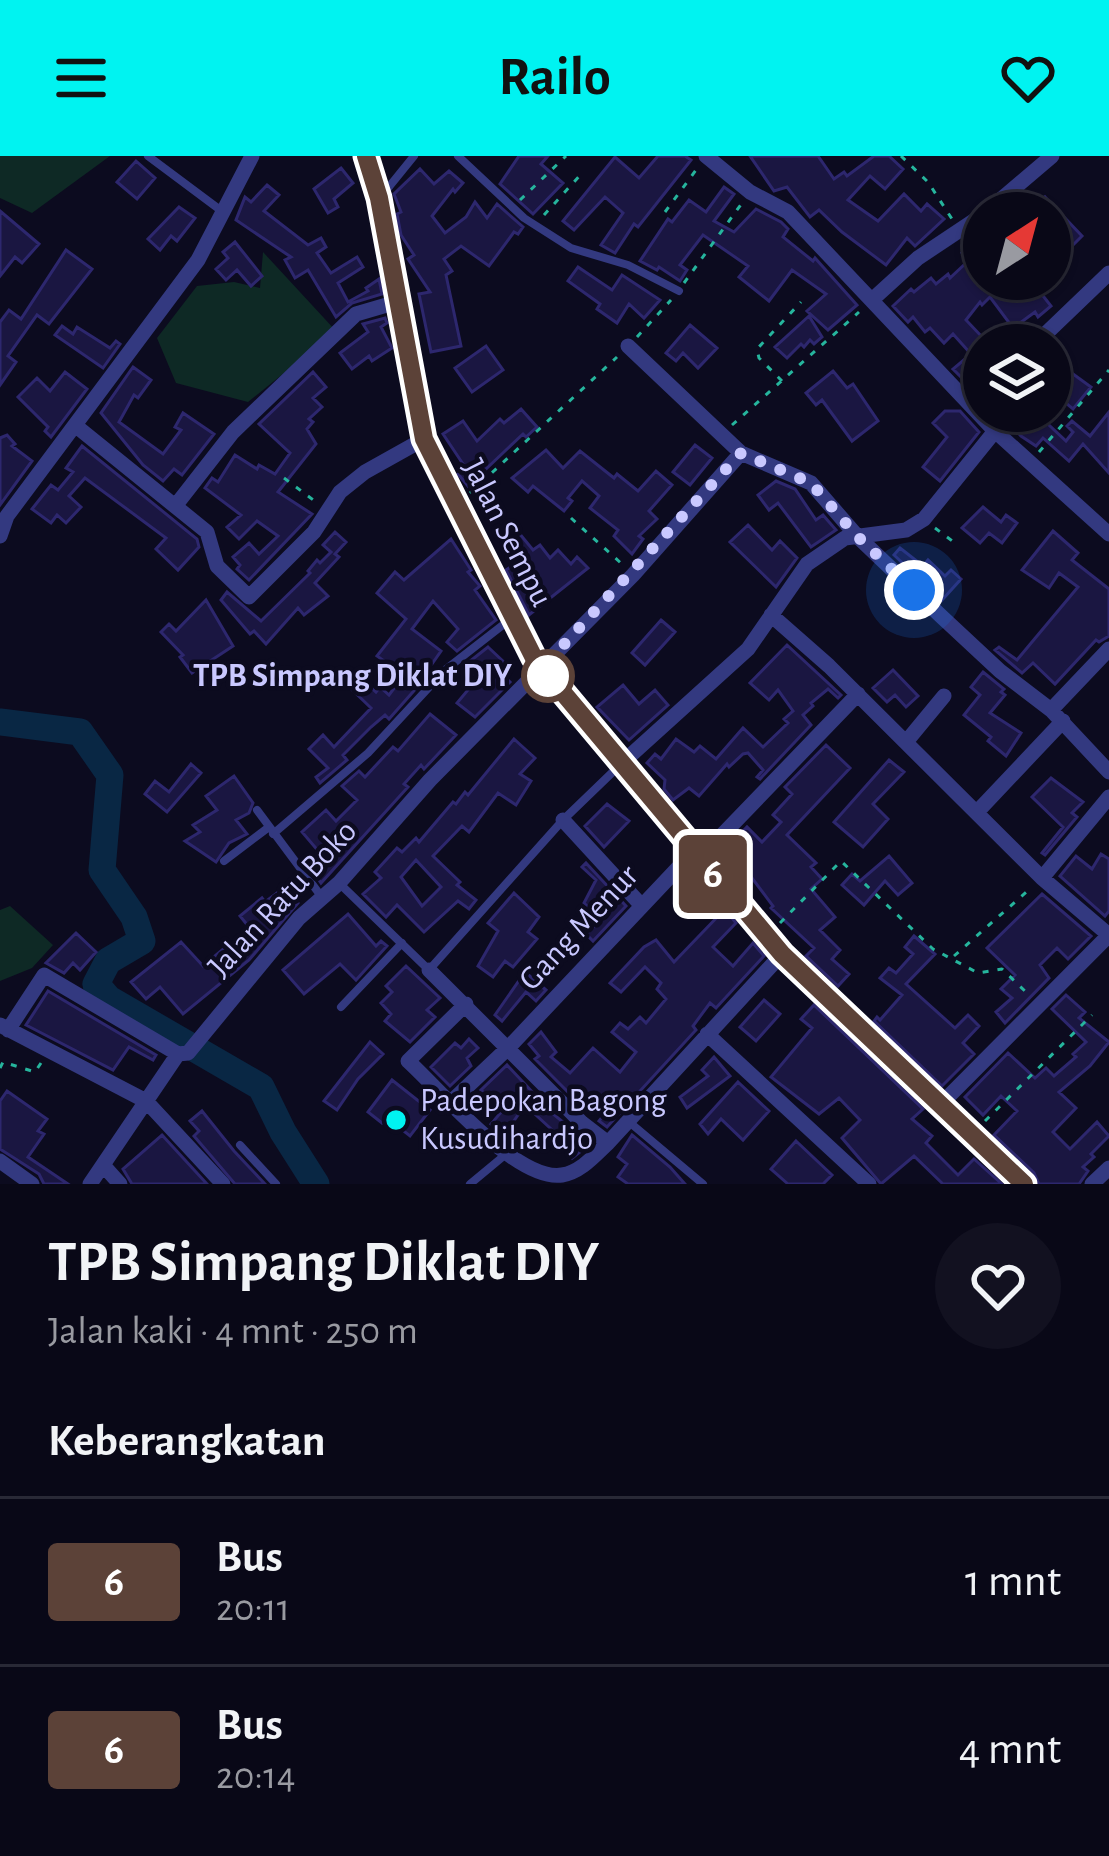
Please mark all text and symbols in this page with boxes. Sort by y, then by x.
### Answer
icon: menu [48,45,114,111]
icon: heart [995,45,1061,111]
text: Railo [498,51,611,105]
north arrow [963,192,1071,300]
map controls [963,192,1071,432]
button: layers [963,324,1071,432]
street label: Jalan Sempu [456,454,558,612]
your location [884,560,944,620]
marker: TPB Simpang Diklat DIY [523,651,573,701]
place label: TPB Simpang Diklat DIY [193,660,513,693]
street label: Jalan Ratu Boko [203,814,363,984]
line badge: 6 [674,835,752,913]
text: 6 [703,853,723,895]
street label: Gang Menur [513,859,645,997]
place label: Padepokan Bagong Kusudihardjo [420,1085,667,1156]
marker: Padepokan Bagong Kusudihardjo [383,1107,409,1133]
button: heart [935,1223,1061,1349]
text: TPB Simpang Diklat DIY [48,1234,599,1291]
text: Jalan kaki · 4 mnt · 250 m [48,1312,418,1351]
text: Keberangkatan [48,1419,326,1464]
text: Bus [216,1535,283,1580]
text: 1 mnt [965,1559,1061,1604]
text: 6 [104,1561,124,1603]
text: 20:11 [216,1589,290,1628]
text: Bus [216,1703,283,1748]
text: 4 mnt [959,1727,1061,1772]
text: 6 [104,1729,124,1771]
text: 20:14 [216,1757,295,1796]

